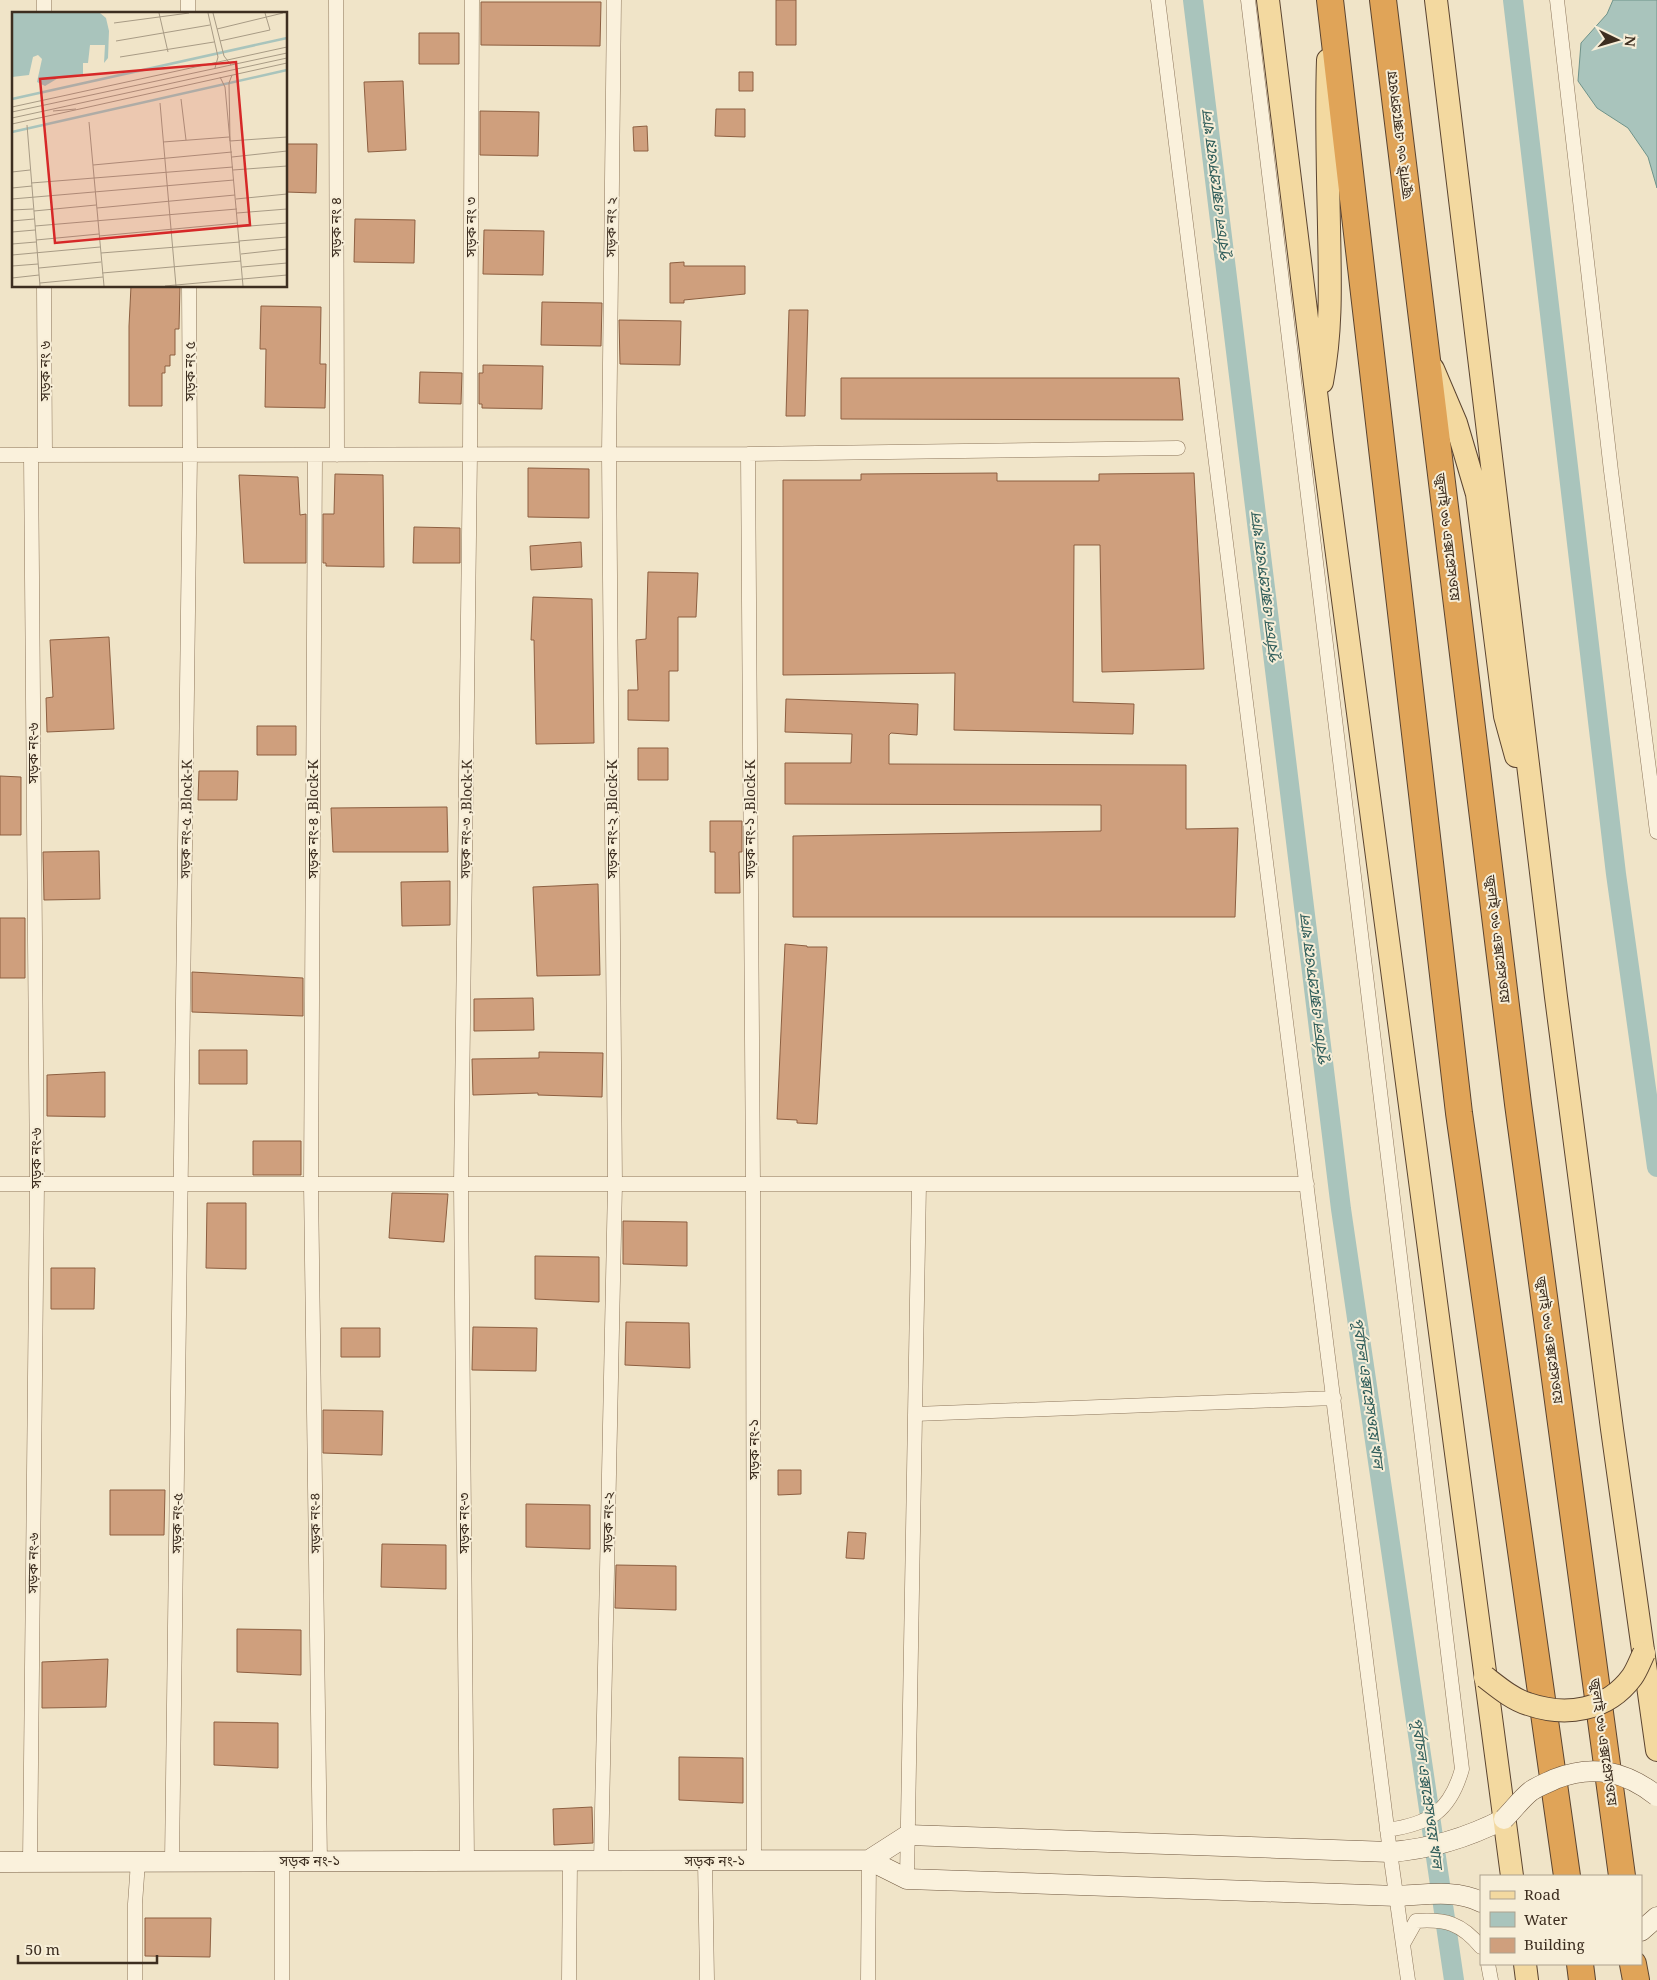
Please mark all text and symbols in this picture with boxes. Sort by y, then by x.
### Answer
inset map [12,12,288,288]
north arrow [1592,15,1642,65]
text: N [1621,35,1640,48]
street label: জুলাই ৩৬ এক্সপ্রেসওয়ে [1381,70,1416,201]
water label: পূর্বাচল এক্সপ্রেসওয়ে খাল [1195,108,1234,264]
street label: সড়ক নং ২ [600,196,621,258]
street label: সড়ক নং ৪ [326,197,345,258]
street label: সড়ক নং ৩ [461,197,480,258]
street label: সড়ক নং ৬ [35,341,54,402]
street label: সড়ক নং ৫ [180,341,199,402]
street label: জুলাই ৩৬ এক্সপ্রেসওয়ে [1431,471,1466,602]
water label: পূর্বাচল এক্সপ্রেসওয়ে খাল [1244,510,1283,666]
street label: সড়ক নং-৬ [23,723,42,784]
street label: সড়ক নং-৫ ,Block-K [175,759,196,880]
street label: সড়ক নং-৪ ,Block-K [303,759,322,879]
street label: সড়ক নং-৩ ,Block-K [455,759,476,880]
street label: সড়ক নং-২ ,Block-K [602,759,621,879]
street label: সড়ক নং-১ ,Block-K [740,759,759,879]
street label: জুলাই ৩৬ এক্সপ্রেসওয়ে [1481,873,1516,1004]
water label: পূর্বাচল এক্সপ্রেসওয়ে খাল [1293,912,1332,1068]
street label: সড়ক নং-৬ [26,1128,45,1189]
street label: জুলাই ৩৬ এক্সপ্রেসওয়ে [1532,1274,1569,1405]
water label: পূর্বাচল এক্সপ্রেসওয়ে খাল [1349,1316,1390,1472]
street label: সড়ক নং-১ [744,1419,763,1480]
street label: সড়ক নং-২ [597,1491,618,1554]
street label: সড়ক নং-৫ [166,1492,187,1555]
street label: সড়ক নং-৪ [304,1492,325,1555]
street label: সড়ক নং-৩ [454,1493,473,1554]
street label: সড়ক নং-৬ [22,1532,43,1595]
street label: জুলাই ৩৬ এক্সপ্রেসওয়ে [1586,1676,1623,1807]
water label: পূর্বাচল এক্সপ্রেসওয়ে খাল [1408,1716,1449,1872]
street label: সড়ক নং-১ [279,1851,340,1870]
street label: সড়ক নং-১ [684,1851,745,1870]
legend [1480,1875,1642,1965]
text: Road [1524,1884,1560,1904]
text: Water [1524,1909,1567,1929]
scale bar [18,1932,156,1964]
text: Building [1524,1934,1585,1954]
text: 50 m [25,1939,60,1959]

